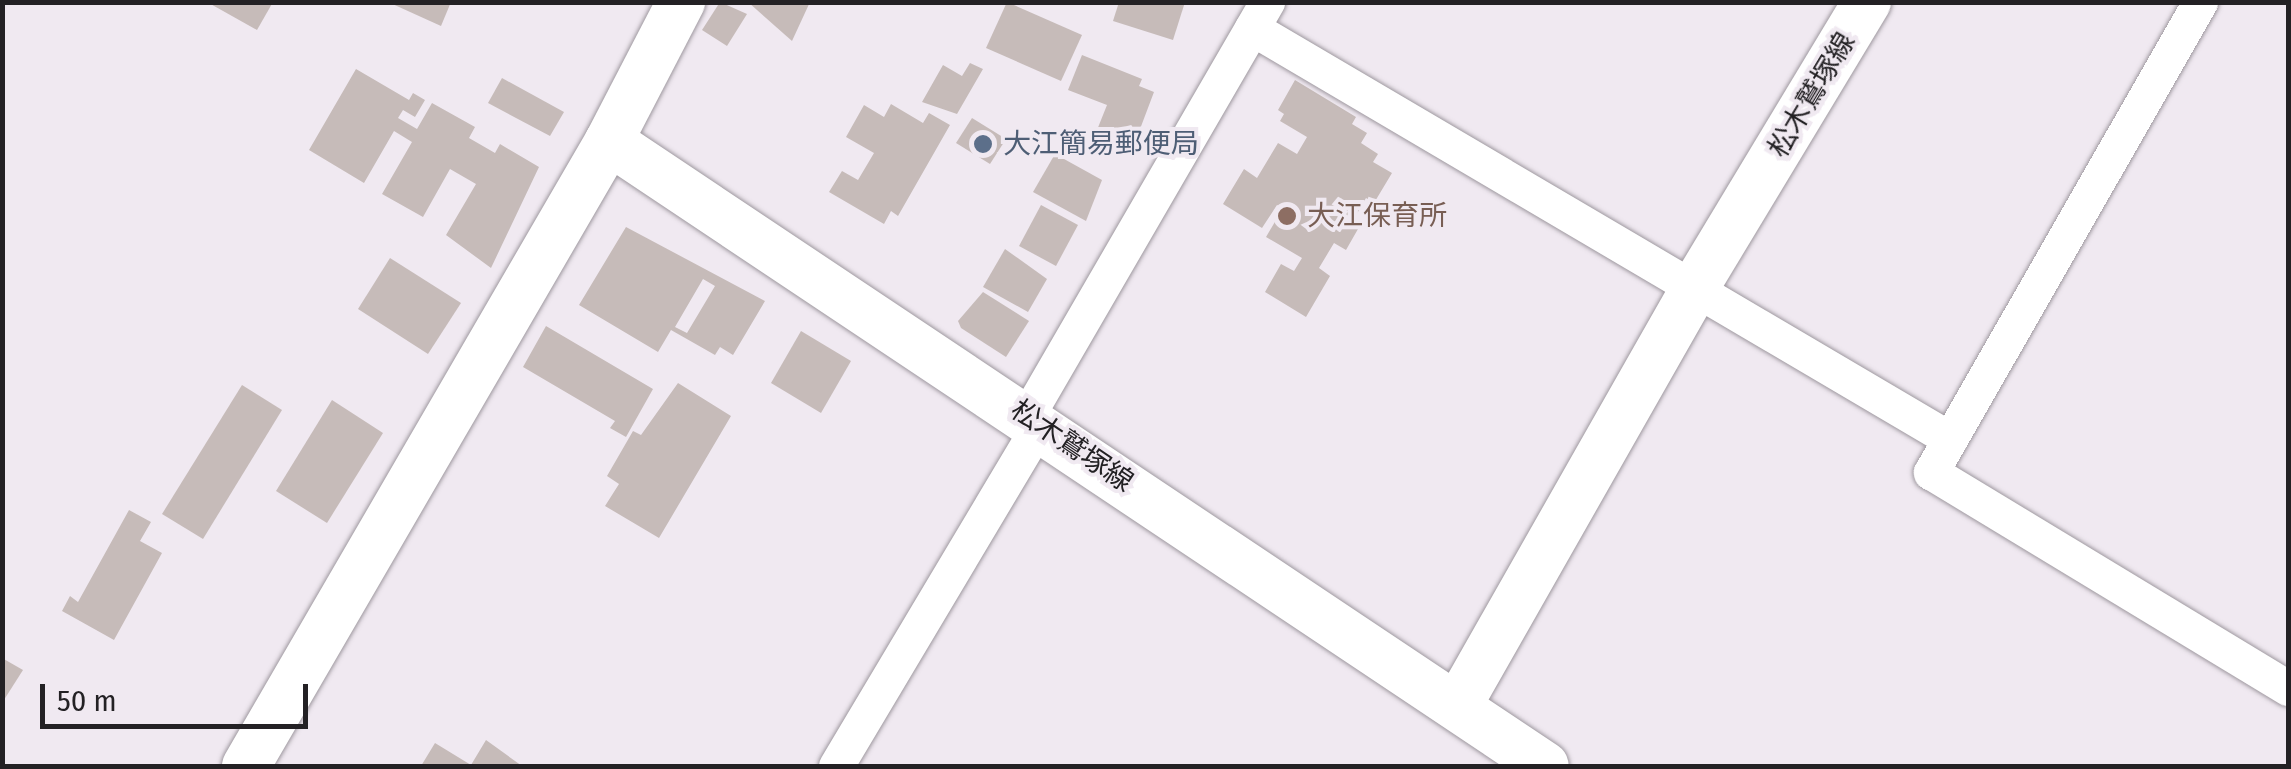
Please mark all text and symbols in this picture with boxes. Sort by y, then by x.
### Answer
street label: 松木鷲塚線 [1762,26,1862,164]
place label: 大江簡易郵便局 [1003,127,1199,161]
marker: 大江簡易郵便局 [972,133,994,155]
place label: 大江保育所 [1307,199,1447,233]
marker: 大江保育所 [1276,205,1298,227]
street label: 松木鷲塚線 [1005,393,1139,499]
scale bar [45,664,312,726]
text: 50 m [57,683,117,719]

